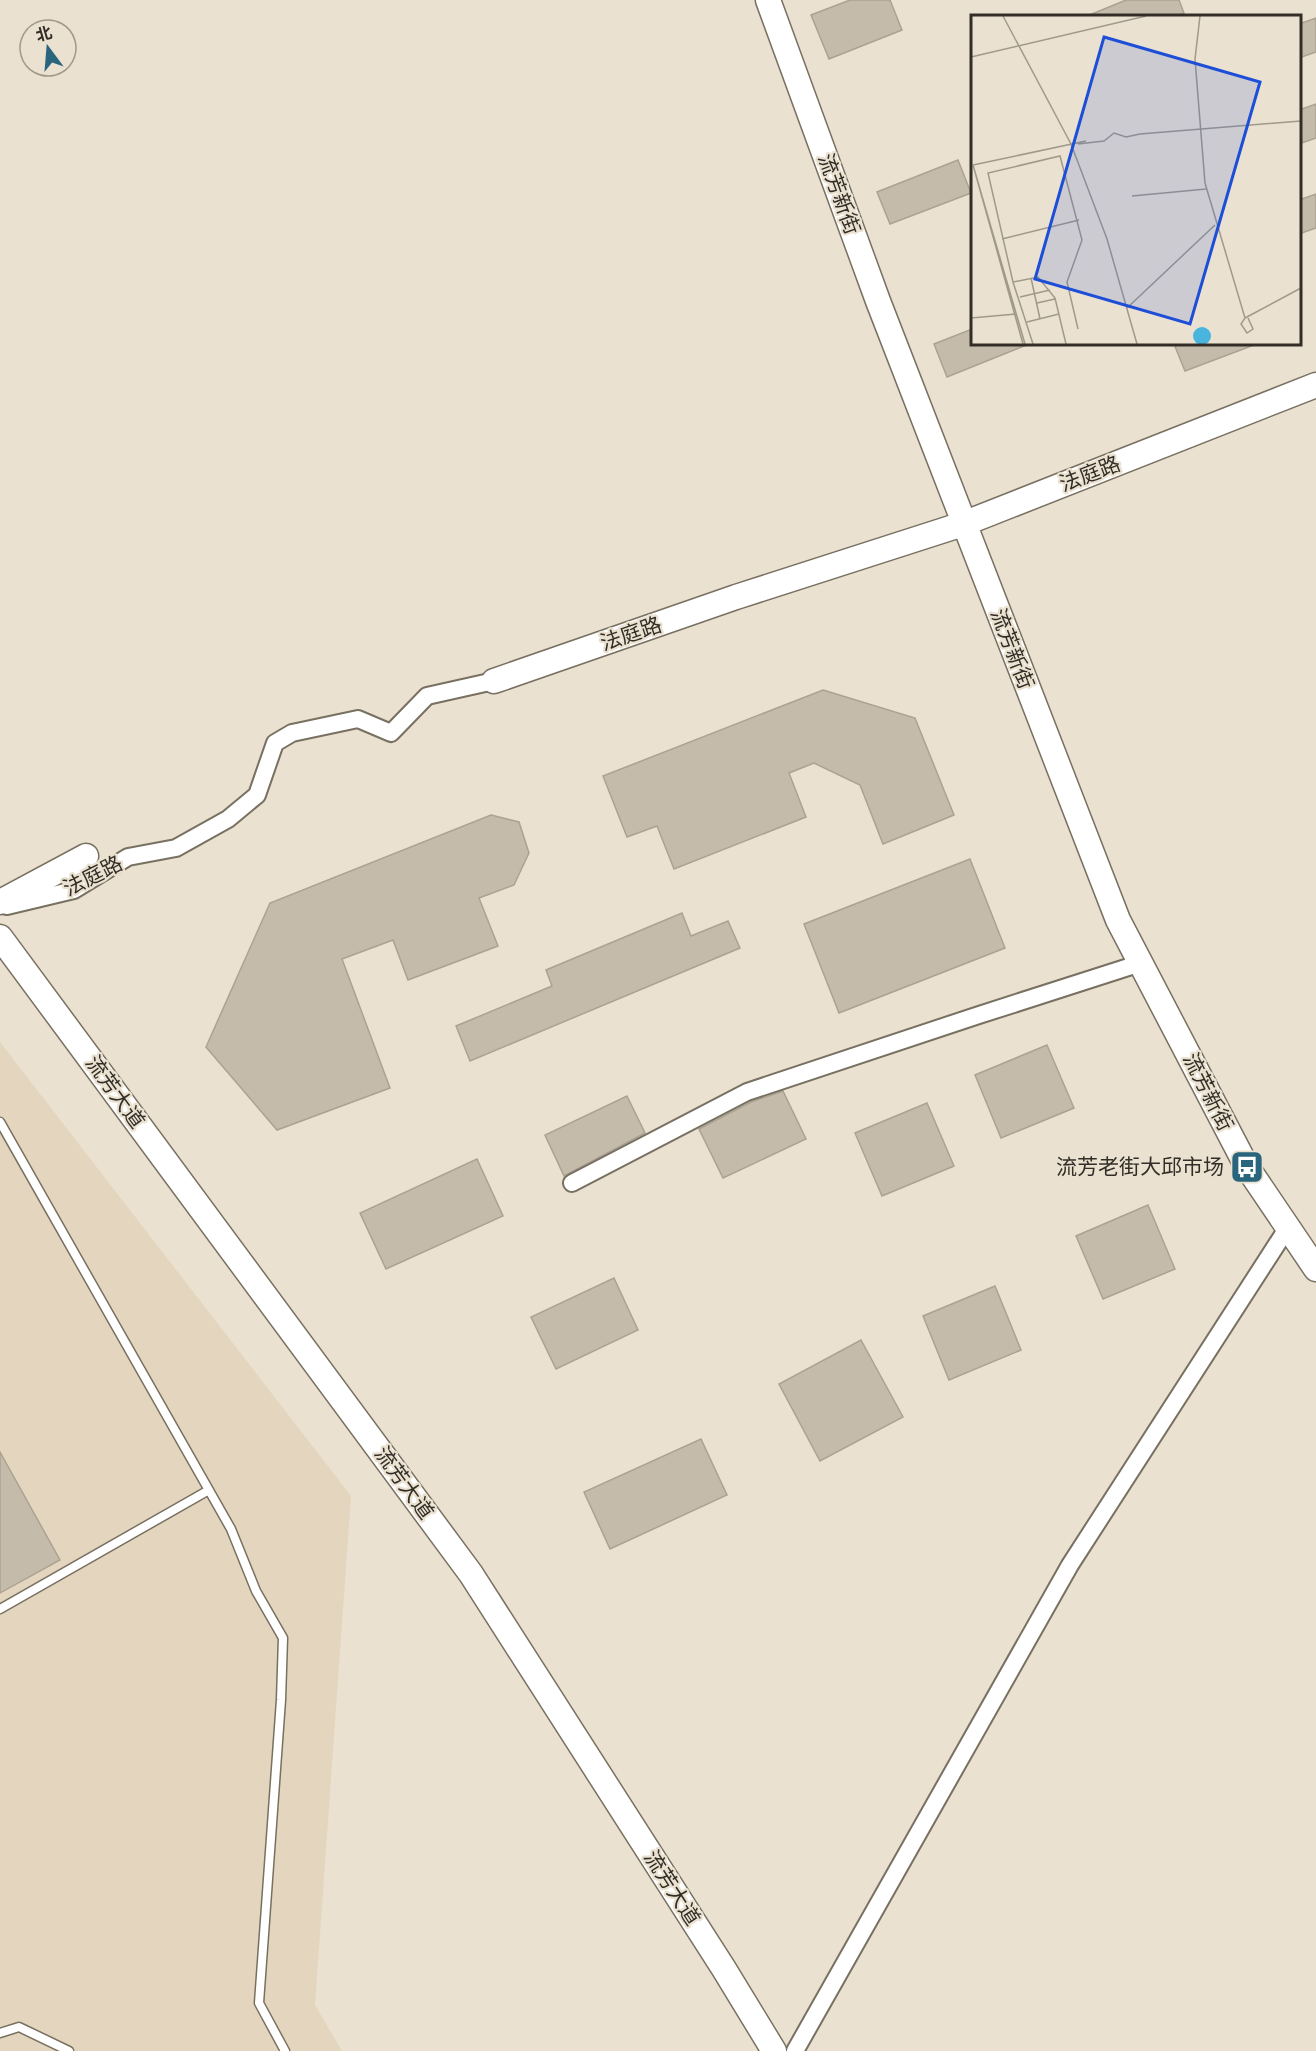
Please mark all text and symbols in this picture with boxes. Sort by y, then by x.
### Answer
inset map [971,15,1301,345]
north arrow [18,18,78,78]
text: 北 [34,23,54,45]
street label: 流芳新街 [812,150,866,238]
street label: 法庭路 [1056,451,1124,497]
street label: 流芳新街 [985,605,1039,693]
street label: 法庭路 [597,611,665,657]
street label: 法庭路 [59,850,127,902]
street label: 流芳新街 [1177,1049,1239,1135]
street label: 流芳大道 [80,1050,150,1134]
bus stop icon: 流芳老街大邱市场 [1229,1149,1265,1185]
place label: 流芳老街大邱市场 [1056,1154,1224,1180]
street label: 流芳大道 [369,1441,439,1525]
street label: 流芳大道 [638,1846,706,1930]

